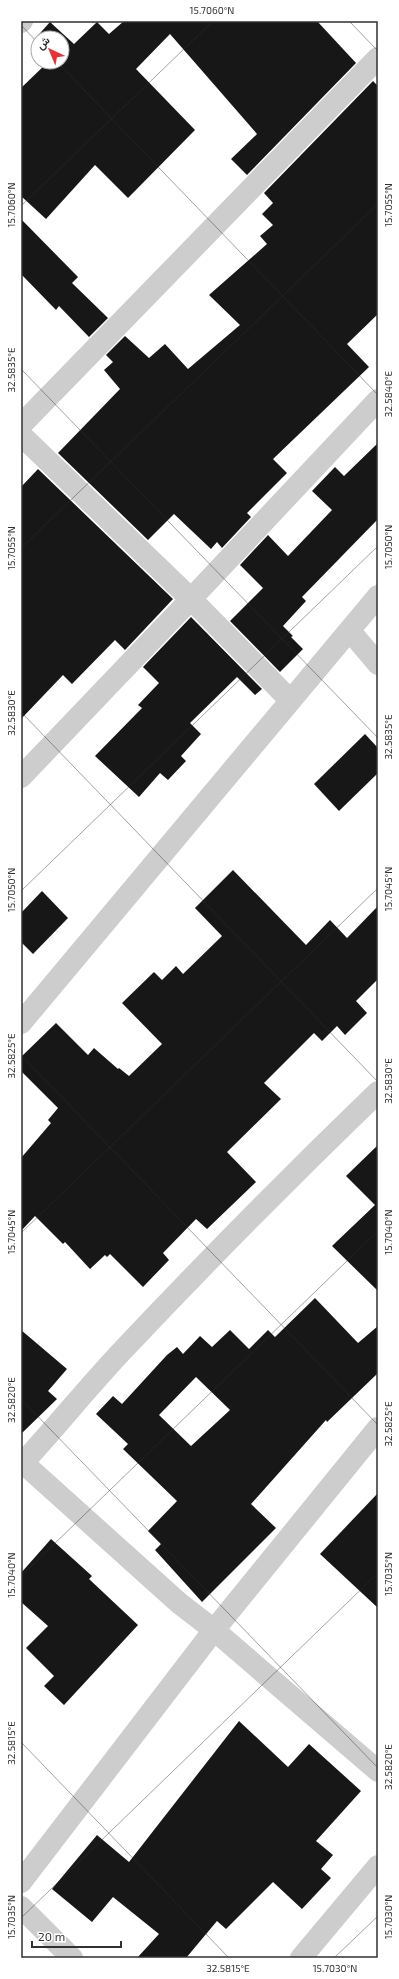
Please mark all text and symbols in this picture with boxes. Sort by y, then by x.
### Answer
text: 15.7060°N [190,4,234,16]
north arrow [30,30,70,70]
text: ش [33,33,53,52]
text: 15.7060°N [5,183,17,227]
text: 15.7055°N [382,183,394,227]
text: 32.5835°E [5,347,17,393]
text: 32.5840°E [382,370,394,417]
text: 15.7050°N [382,525,394,569]
text: 15.7055°N [5,526,17,570]
text: 32.5830°E [5,690,17,736]
text: 32.5835°E [382,714,394,760]
text: 15.7045°N [382,867,394,911]
text: 15.7050°N [5,868,17,912]
text: 32.5825°E [5,1033,17,1079]
text: 32.5830°E [382,1058,394,1104]
text: 15.7040°N [382,1209,394,1255]
text: 15.7045°N [5,1210,17,1254]
text: 32.5820°E [5,1377,17,1423]
text: 32.5825°E [382,1401,394,1447]
text: 15.7040°N [5,1552,17,1598]
text: 15.7035°N [382,1552,394,1596]
text: 32.5815°E [5,1721,17,1765]
text: 32.5820°E [382,1744,394,1790]
text: 15.7035°N [5,1895,17,1939]
text: 15.7030°N [382,1895,394,1939]
scale bar [32,1923,121,1949]
text: 20 m [38,1929,65,1943]
text: 32.5815°E [206,1962,250,1974]
text: 15.7030°N [313,1962,357,1974]

